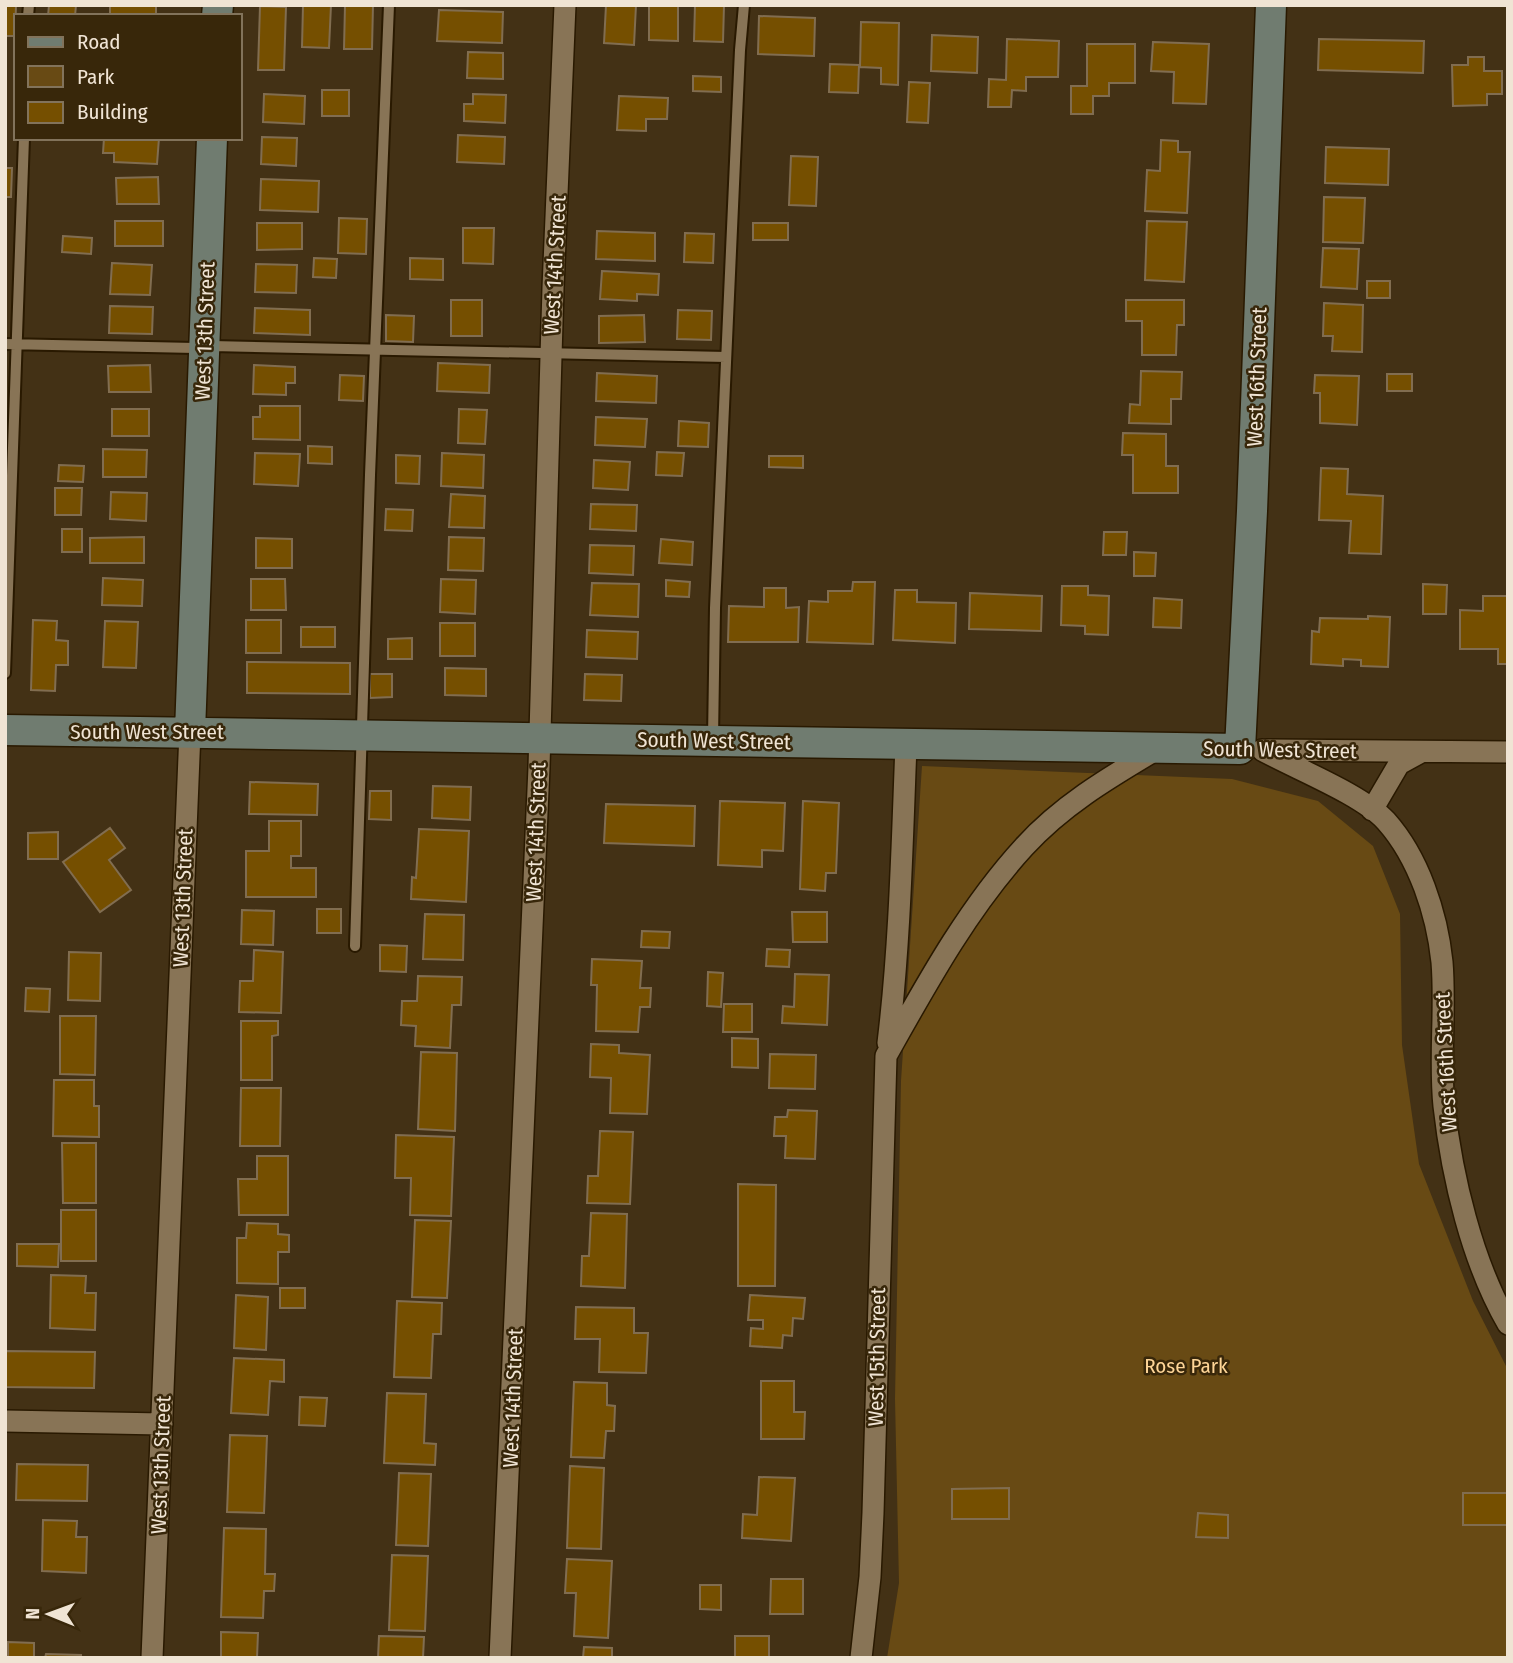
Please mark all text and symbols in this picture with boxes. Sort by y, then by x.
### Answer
legend [14,14,242,140]
text: Road [77,29,121,55]
text: Park [77,64,115,90]
text: Building [77,99,148,125]
street label: West 14th Street [538,195,572,335]
street label: West 13th Street [190,261,220,401]
street label: West 16th Street [1242,307,1272,447]
street label: South West Street [70,719,224,745]
street label: South West Street [637,727,791,755]
street label: South West Street [1203,736,1357,764]
street label: West 14th Street [521,762,551,902]
street label: West 13th Street [168,828,198,968]
street label: West 16th Street [1429,991,1463,1132]
street label: West 15th Street [863,1287,891,1427]
street label: West 14th Street [498,1328,528,1468]
park label: Rose Park [1144,1353,1228,1379]
street label: West 13th Street [146,1395,176,1535]
north arrow [14,1579,84,1649]
text: N [21,1608,44,1620]

